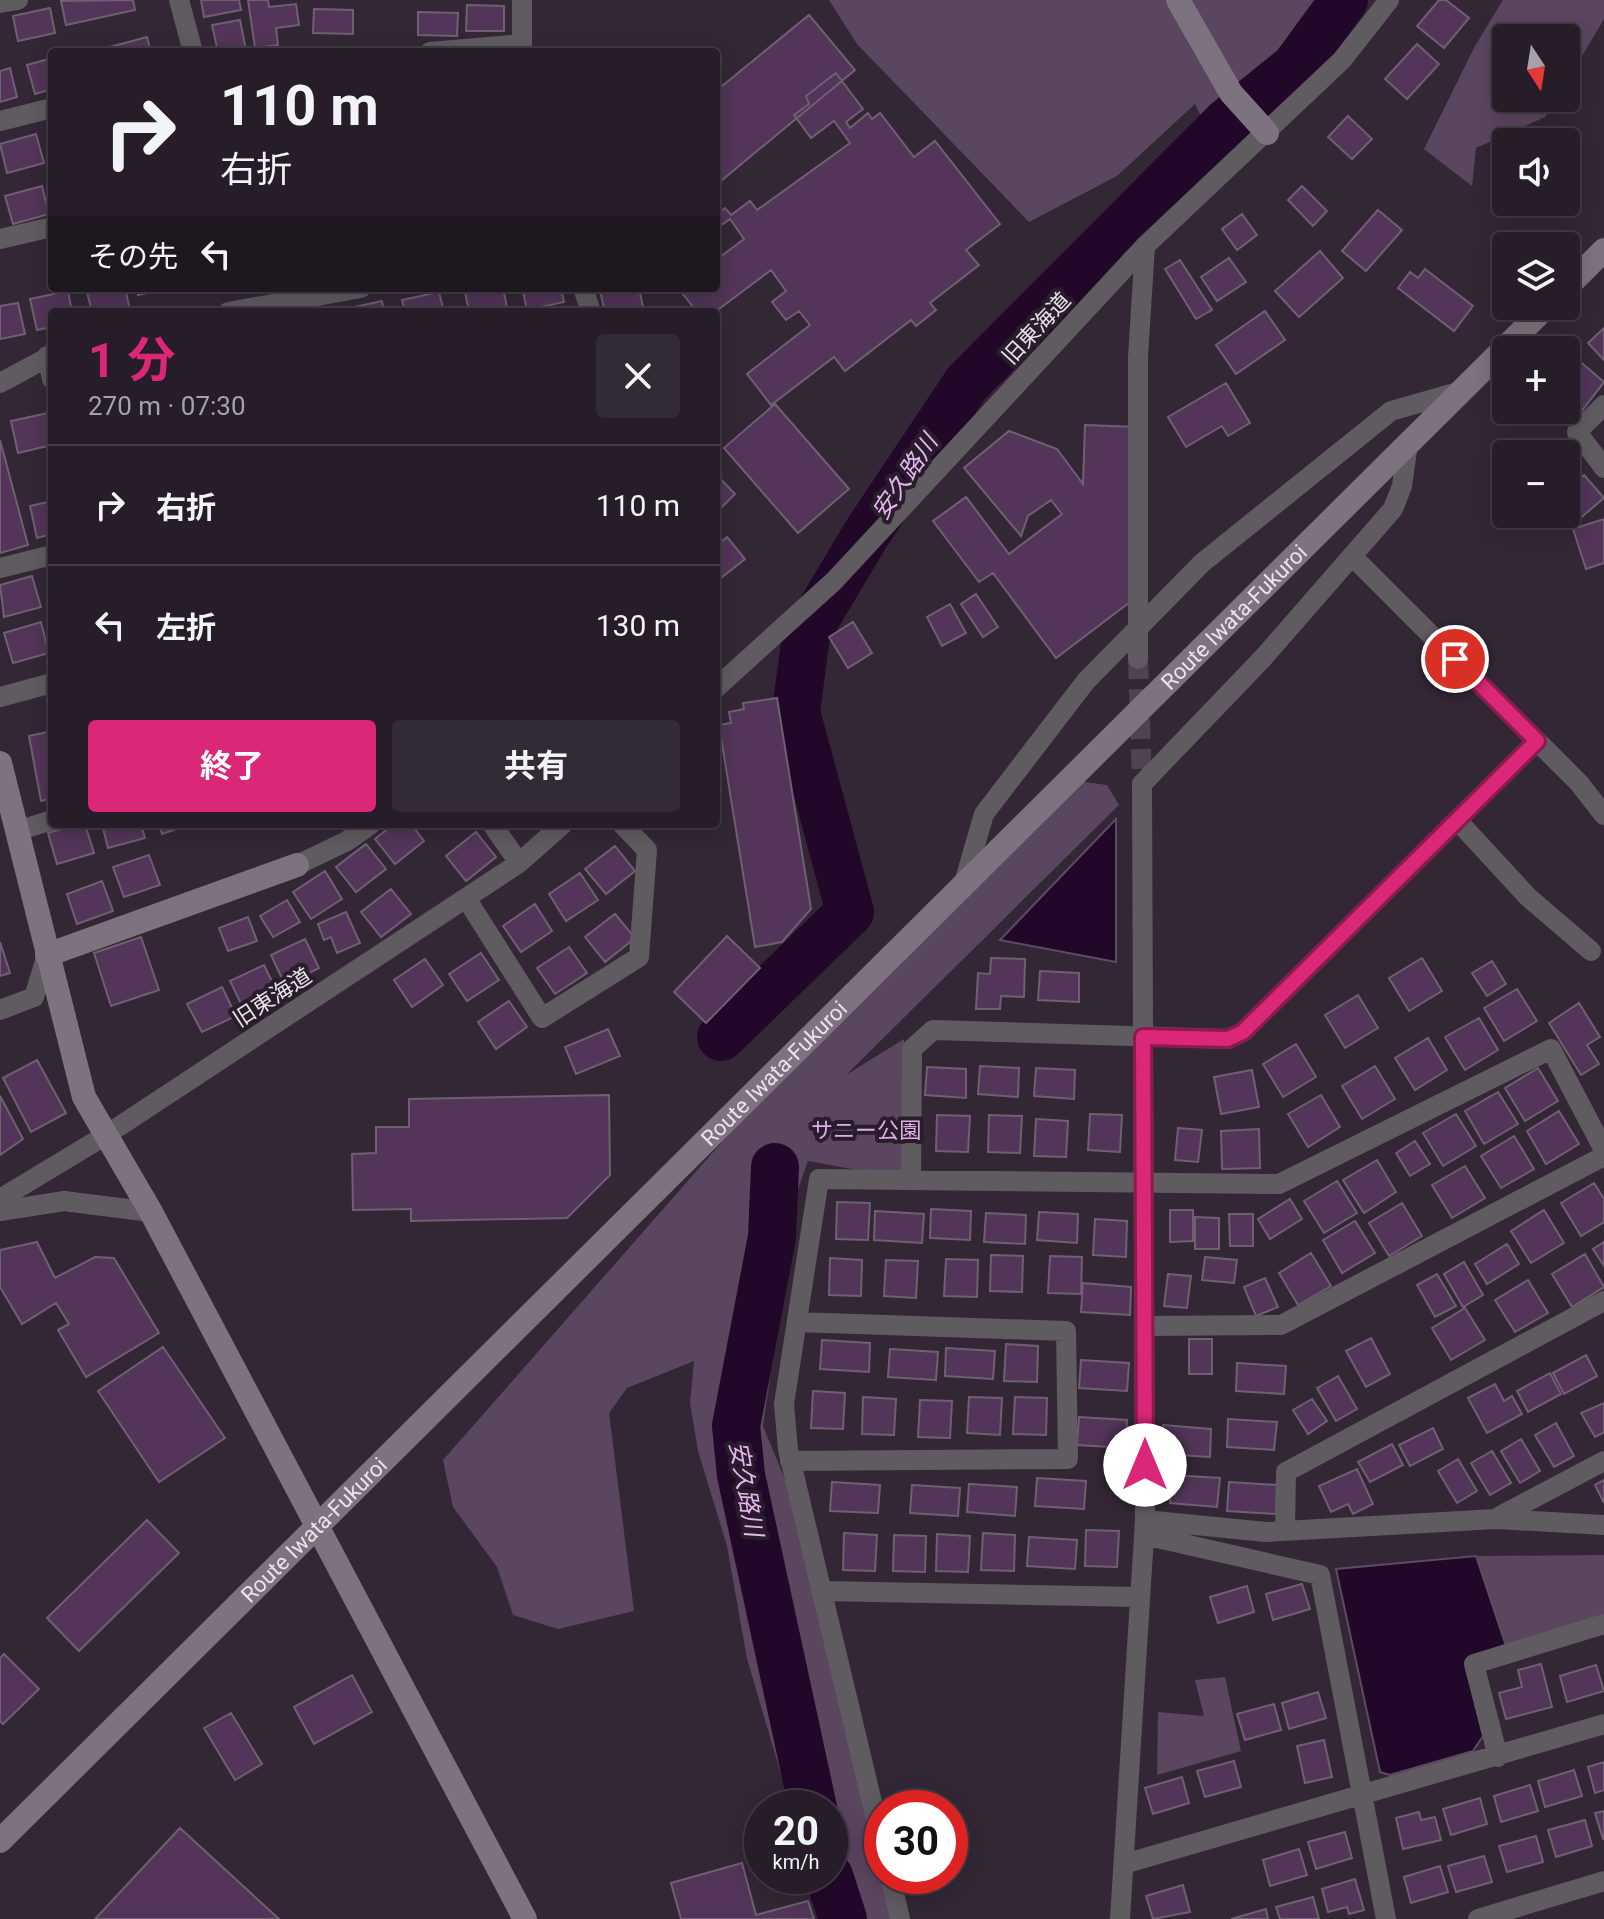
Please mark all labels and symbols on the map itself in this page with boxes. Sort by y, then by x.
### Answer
north arrow [1492,24,1580,112]
street label: 旧東海道 [997,288,1076,369]
water label: 安久路川 [867,427,945,525]
street label: Route Iwata-Fukuroi [1156,540,1312,695]
pin [1421,625,1489,693]
street label: 旧東海道 [229,963,316,1032]
street label: Route Iwata-Fukuroi [696,996,852,1151]
park label: サニー公園 [811,1118,921,1143]
position arrow [1103,1423,1187,1507]
water label: 安久路川 [724,1439,769,1542]
street label: Route Iwata-Fukuroi [236,1453,392,1608]
speed limit sign: 30 [864,1790,968,1894]

